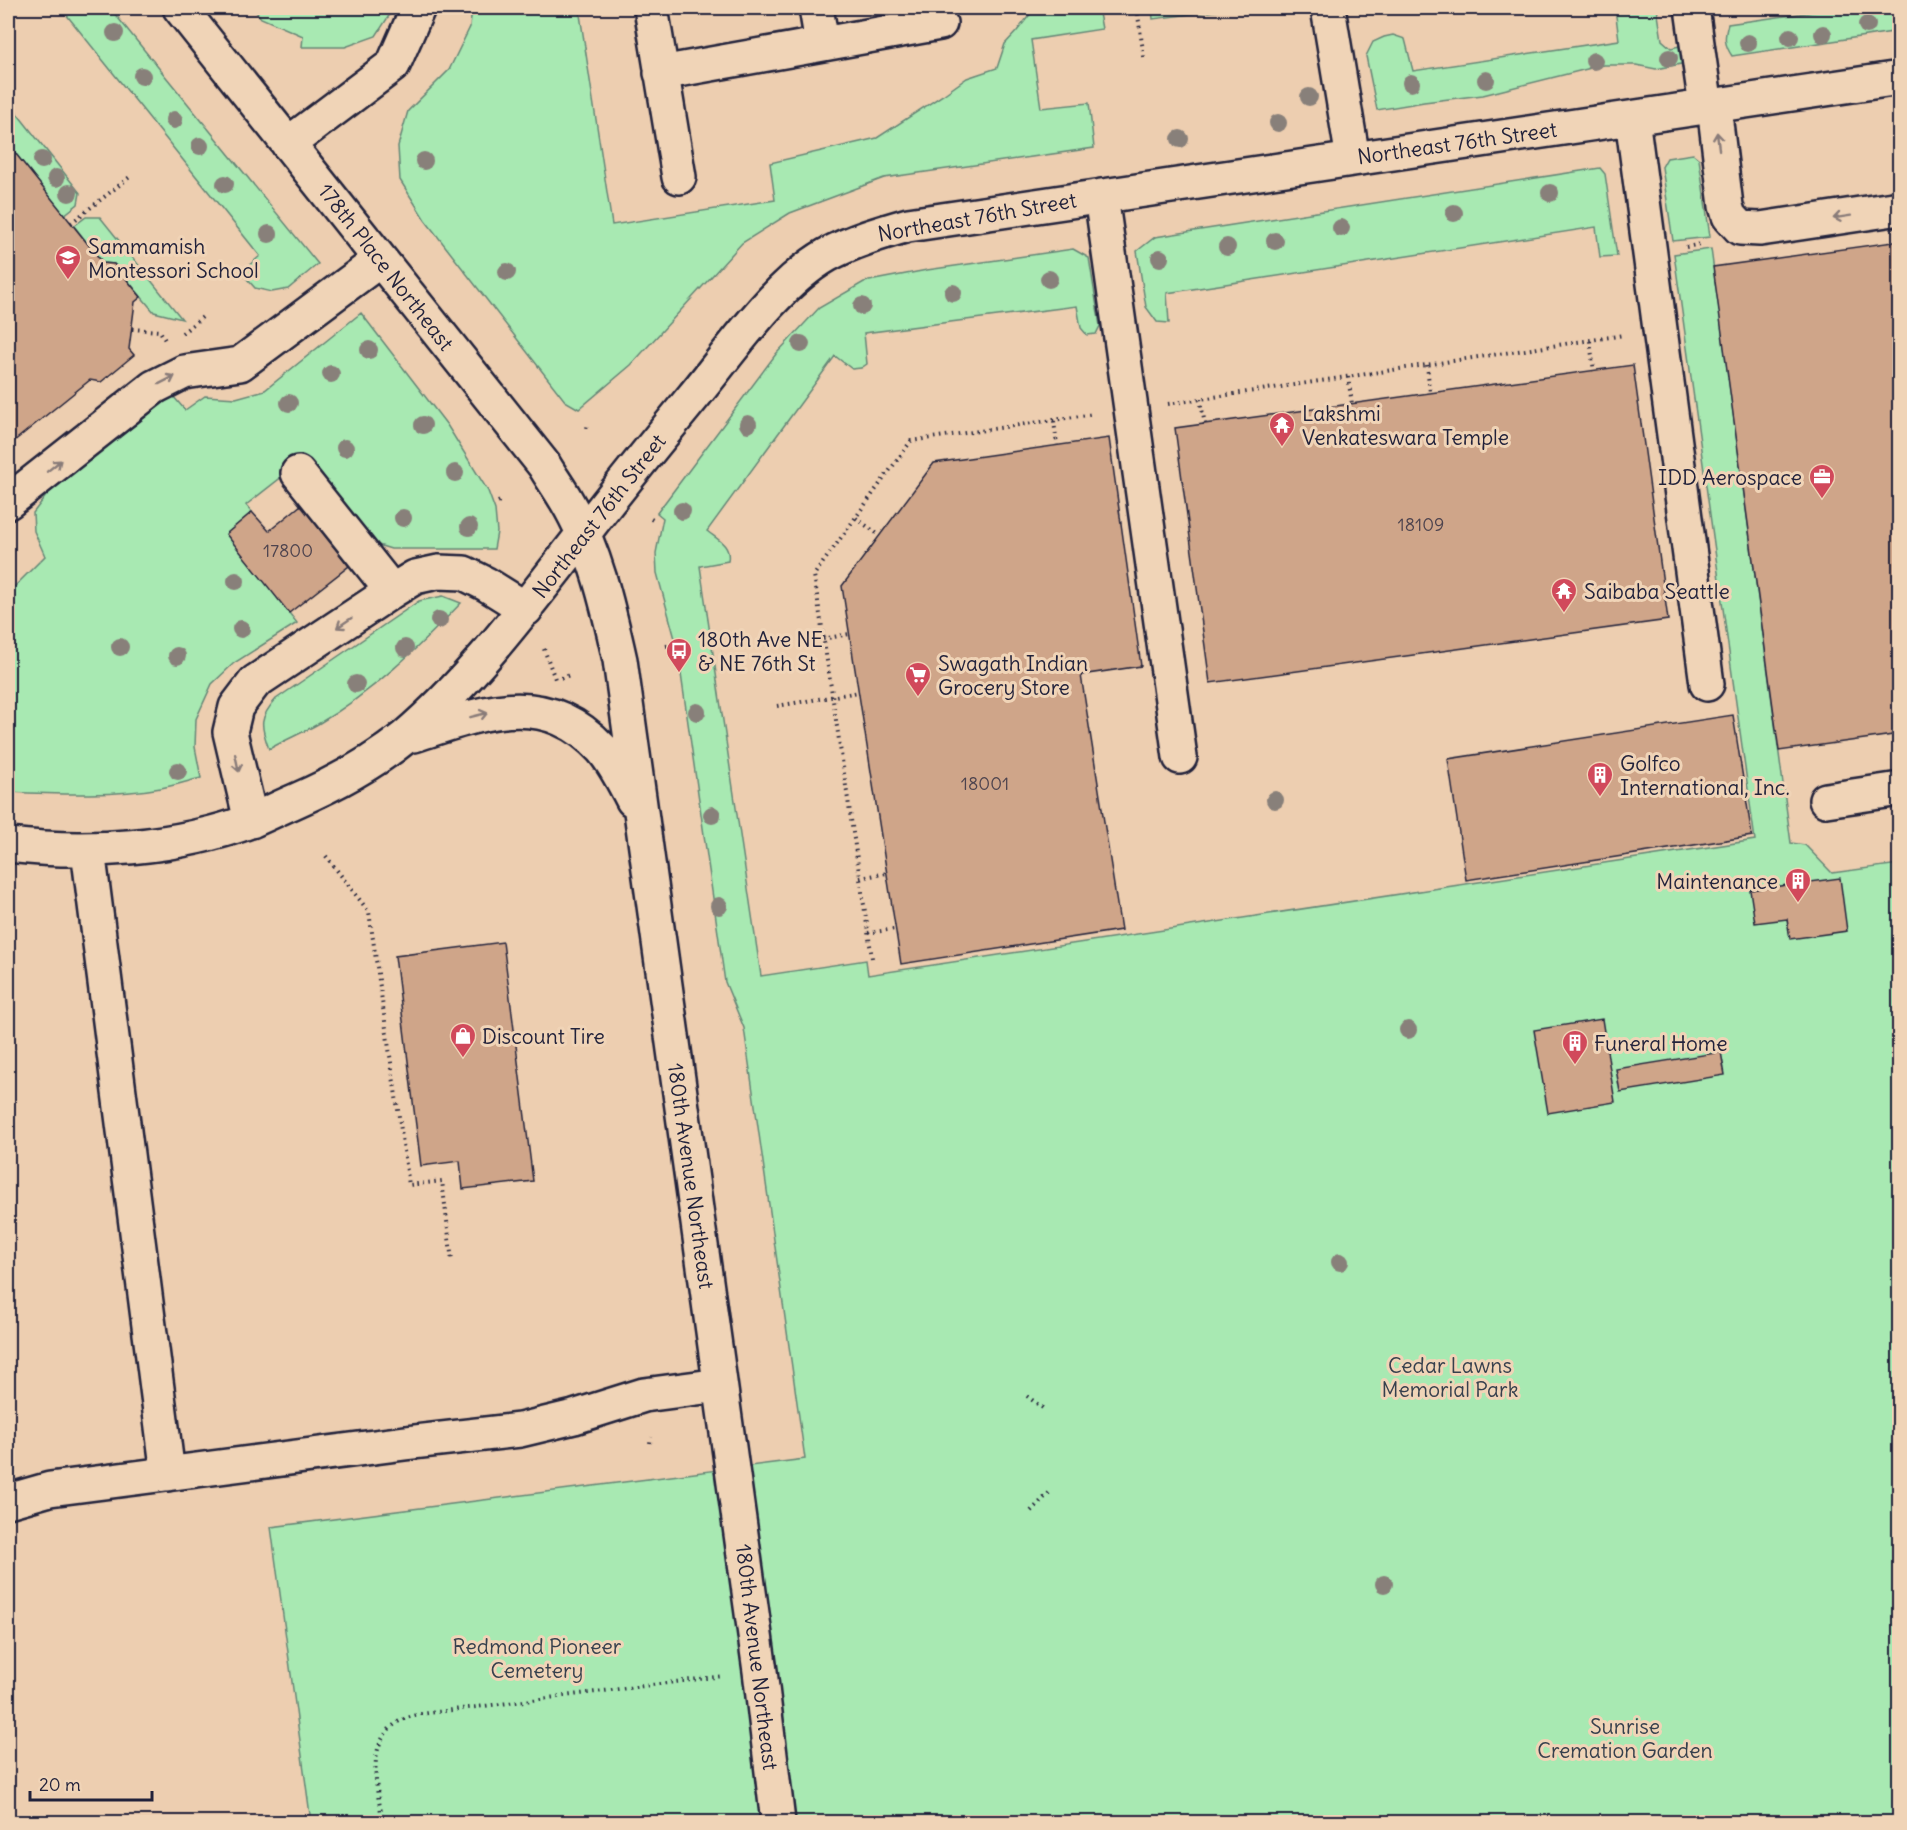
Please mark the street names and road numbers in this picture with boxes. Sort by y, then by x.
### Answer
street label: Northeast 76th Street [1355,116,1559,170]
street label: 178th Place Northeast [312,178,460,356]
street label: Northeast 76th Street [876,186,1078,248]
street label: Northeast 76th Street [526,428,672,604]
street label: 180th Avenue Northeast [662,1061,720,1291]
street label: 180th Avenue Northeast [730,1542,784,1772]

